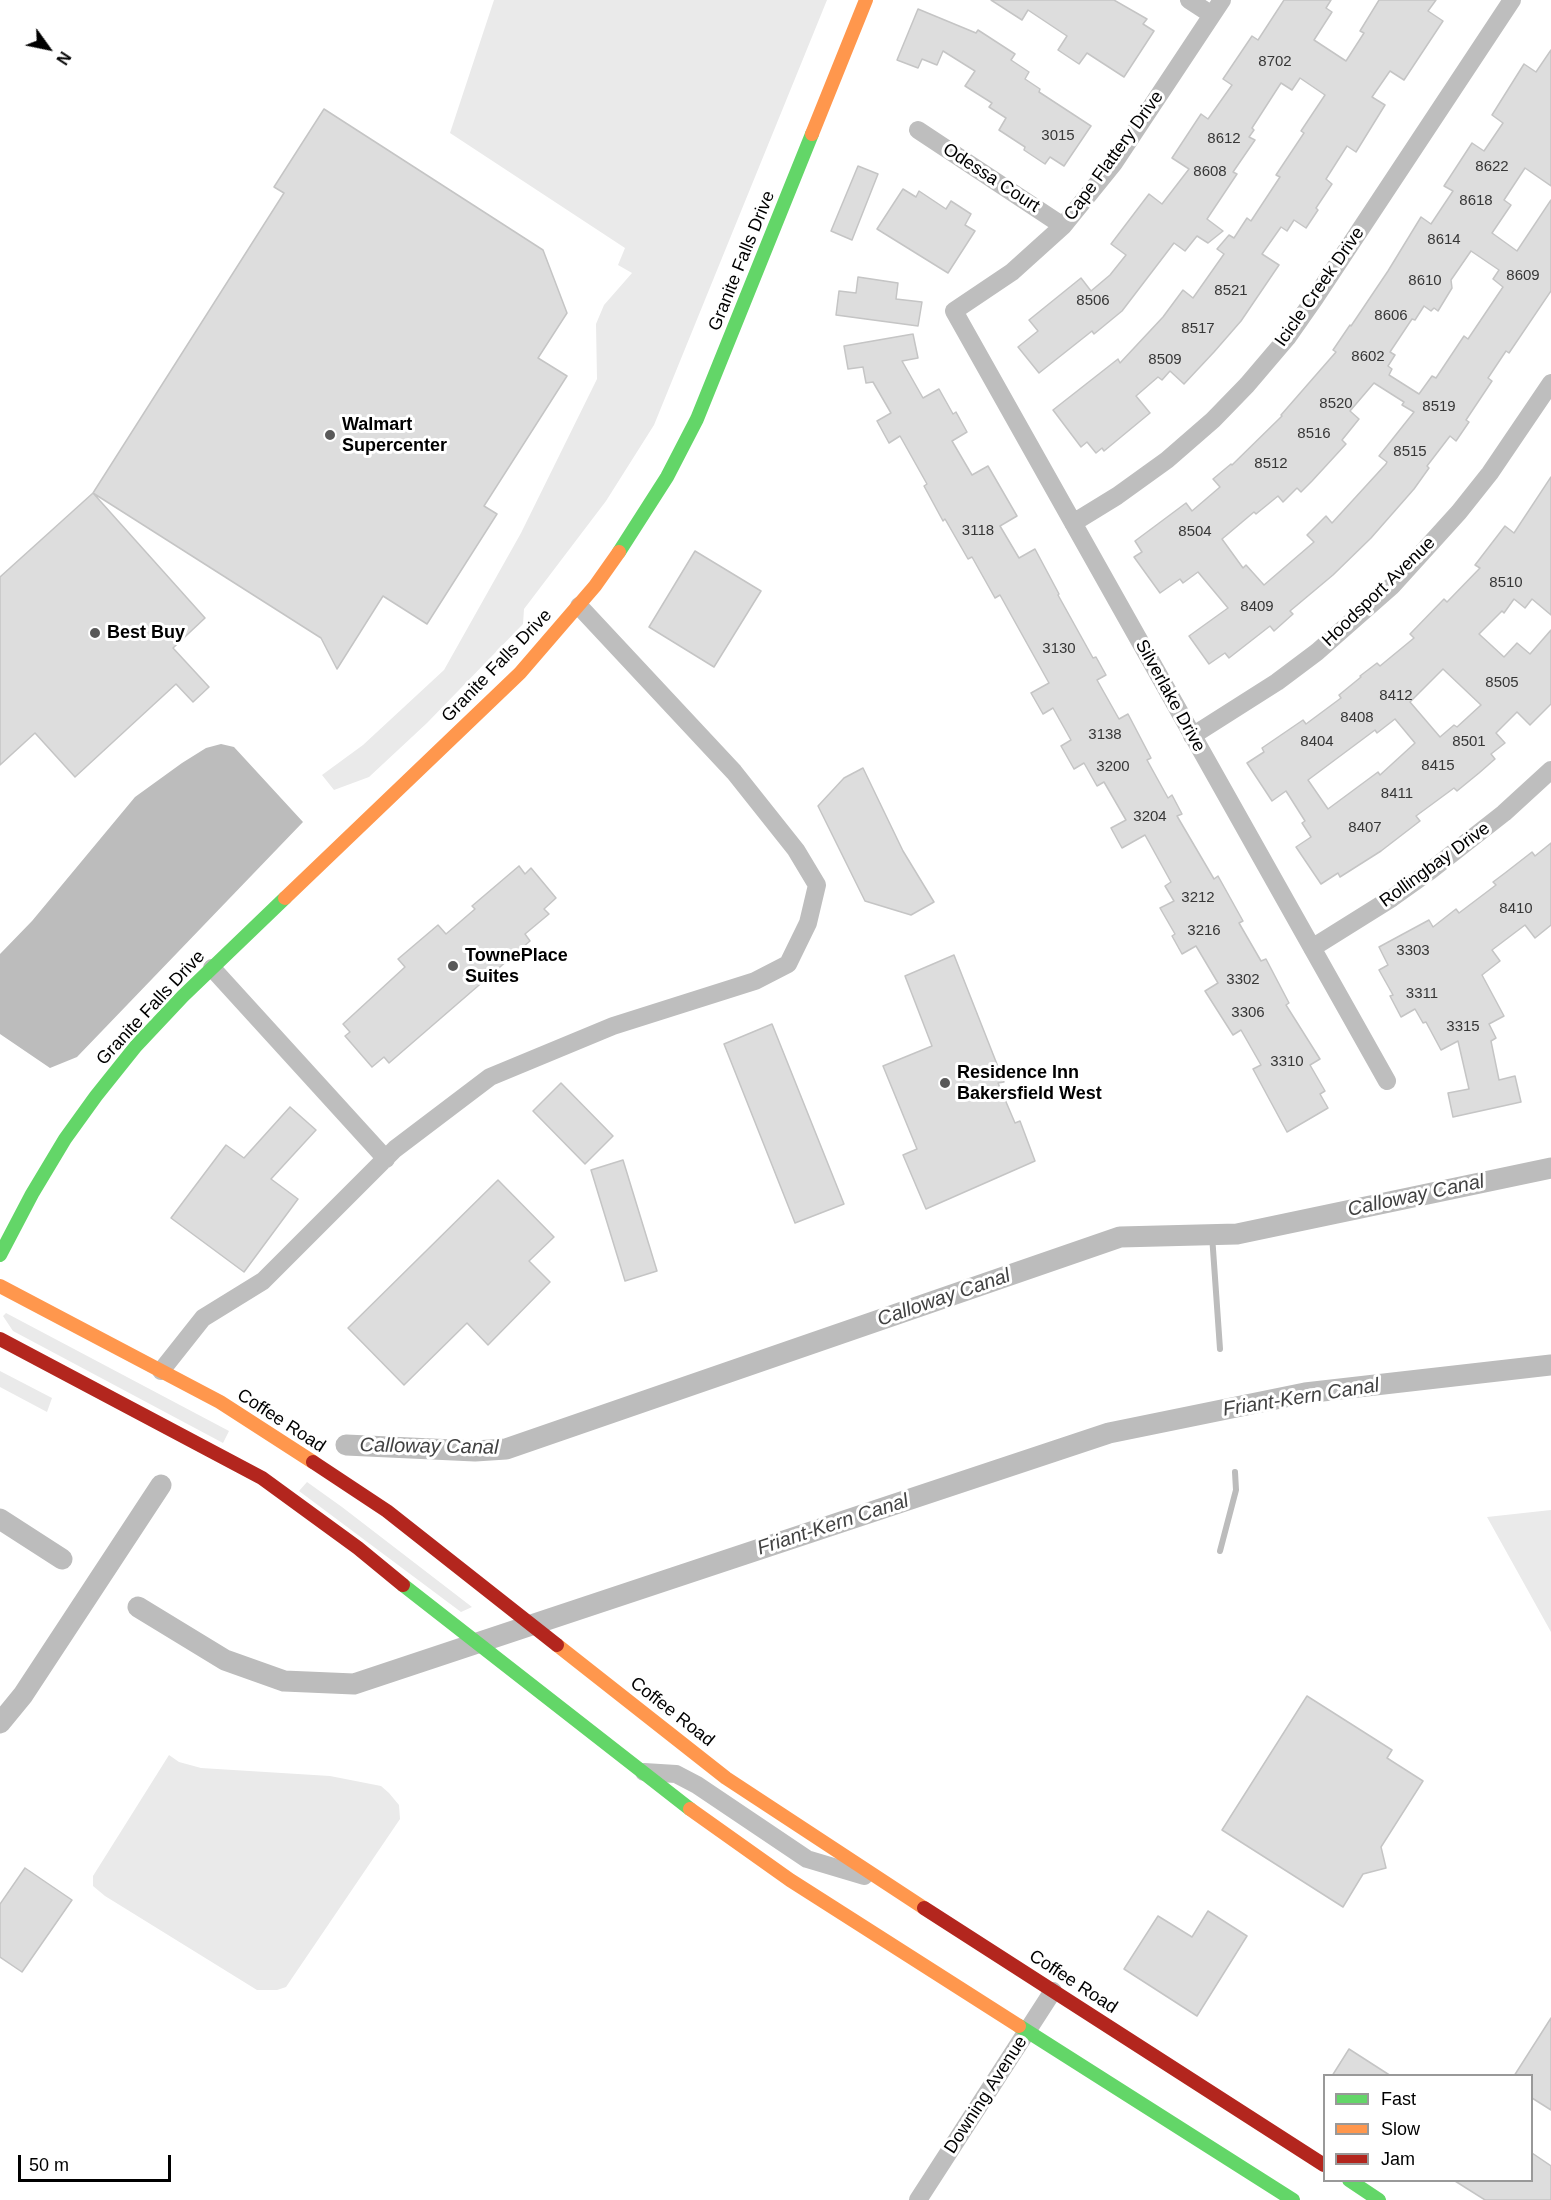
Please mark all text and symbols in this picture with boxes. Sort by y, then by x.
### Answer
north arrow [18,18,78,78]
text: N [53,49,74,68]
house number: 8702 [1258,53,1292,71]
street label: Cape Flattery Drive [1060,87,1168,225]
house number: 3015 [1041,127,1075,145]
house number: 8612 [1207,130,1241,148]
street label: Odessa Court [939,139,1043,217]
house number: 8622 [1475,158,1509,176]
house number: 8608 [1193,163,1227,181]
street label: Granite Falls Drive [704,188,780,334]
house number: 8618 [1459,192,1493,210]
street label: Icicle Creek Drive [1271,223,1369,351]
house number: 8614 [1427,231,1461,249]
house number: 8609 [1506,267,1540,285]
house number: 8610 [1408,272,1442,290]
house number: 8521 [1214,282,1248,300]
house number: 8506 [1076,292,1110,310]
house number: 8606 [1374,307,1408,325]
house number: 8517 [1181,320,1215,338]
house number: 8602 [1351,348,1385,366]
house number: 8509 [1148,351,1182,369]
house number: 8520 [1319,395,1353,413]
house number: 8519 [1422,398,1456,416]
place label: Walmart Supercenter [342,414,447,456]
house number: 8516 [1297,425,1331,443]
marker: Walmart Supercenter [323,428,337,442]
house number: 8515 [1393,443,1427,461]
house number: 8512 [1254,455,1288,473]
house number: 3118 [962,522,994,540]
house number: 8504 [1178,523,1212,541]
street label: Hoodsport Avenue [1318,533,1440,651]
house number: 8510 [1489,574,1523,592]
house number: 8409 [1240,598,1274,616]
street label: Granite Falls Drive [437,605,557,727]
place label: Best Buy [107,622,185,644]
marker: Best Buy [88,626,102,640]
street label: Silverlake Drive [1130,636,1210,756]
house number: 3130 [1042,640,1076,658]
house number: 8505 [1485,674,1519,692]
house number: 8412 [1379,687,1413,705]
house number: 8408 [1340,709,1374,727]
house number: 3138 [1088,726,1122,744]
house number: 8404 [1300,733,1334,751]
house number: 8501 [1452,733,1486,751]
house number: 8415 [1421,757,1455,775]
house number: 3200 [1096,758,1130,776]
house number: 8411 [1381,785,1413,803]
house number: 3204 [1133,808,1167,826]
street label: Rollingbay Drive [1376,818,1494,912]
house number: 8407 [1348,819,1382,837]
house number: 3212 [1181,889,1215,907]
house number: 8410 [1499,900,1533,918]
house number: 3216 [1187,922,1221,940]
house number: 3303 [1396,942,1430,960]
place label: TownePlace Suites [465,945,568,988]
street label: Granite Falls Drive [92,946,210,1070]
marker: TownePlace Suites [446,959,460,973]
house number: 3302 [1226,971,1260,989]
house number: 3311 [1406,985,1438,1003]
house number: 3306 [1231,1004,1265,1022]
house number: 3315 [1446,1018,1480,1036]
house number: 3310 [1270,1053,1304,1071]
place label: Residence Inn Bakersfield West [957,1062,1102,1104]
marker: Residence Inn Bakersfield West [938,1076,952,1090]
water label: Calloway Canal [1346,1170,1486,1222]
water label: Calloway Canal [874,1264,1014,1332]
water label: Friant-Kern Canal [1221,1374,1381,1422]
street label: Coffee Road [233,1385,329,1457]
water label: Calloway Canal [359,1434,499,1460]
water label: Friant-Kern Canal [754,1489,912,1561]
street label: Coffee Road [626,1672,718,1752]
street label: Coffee Road [1025,1946,1121,2018]
street label: Downing Avenue [940,2032,1032,2158]
legend [1323,2074,1533,2182]
text: Fast [1381,2089,1416,2109]
text: Slow [1381,2119,1420,2139]
scale bar [21,2143,174,2181]
text: Jam [1381,2149,1415,2169]
text: 50 m [29,2155,69,2175]

